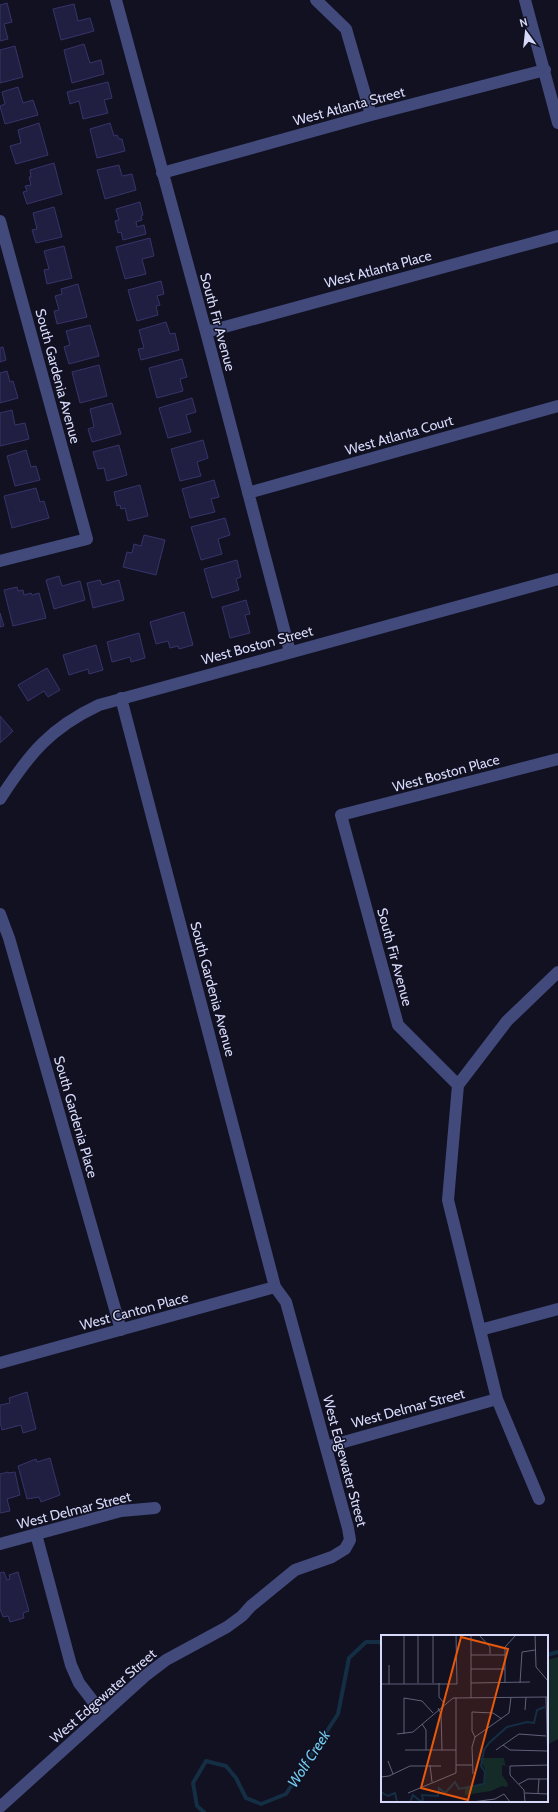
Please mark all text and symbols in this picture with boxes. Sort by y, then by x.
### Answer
north arrow [506,12,546,52]
text: N [518,15,529,30]
street label: West Atlanta Street [291,82,407,130]
street label: West Atlanta Place [322,246,434,292]
street label: South Fir Avenue [196,271,240,373]
street label: South Gardenia Avenue [31,307,85,445]
street label: West Atlanta Court [343,411,455,459]
street label: West Boston Street [199,621,315,669]
street label: West Boston Place [390,750,502,796]
street label: South Fir Avenue [373,906,417,1008]
street label: South Gardenia Avenue [186,920,240,1058]
street label: South Gardenia Place [50,1054,102,1180]
street label: West Canton Place [78,1288,190,1334]
street label: West Delmar Street [349,1384,467,1432]
street label: West Edgewater Street [319,1393,371,1529]
street label: West Delmar Street [15,1487,133,1533]
inset map [381,1635,548,1802]
street label: West Edgewater Street [46,1645,160,1747]
water label: Wolf Creek [284,1726,334,1791]

